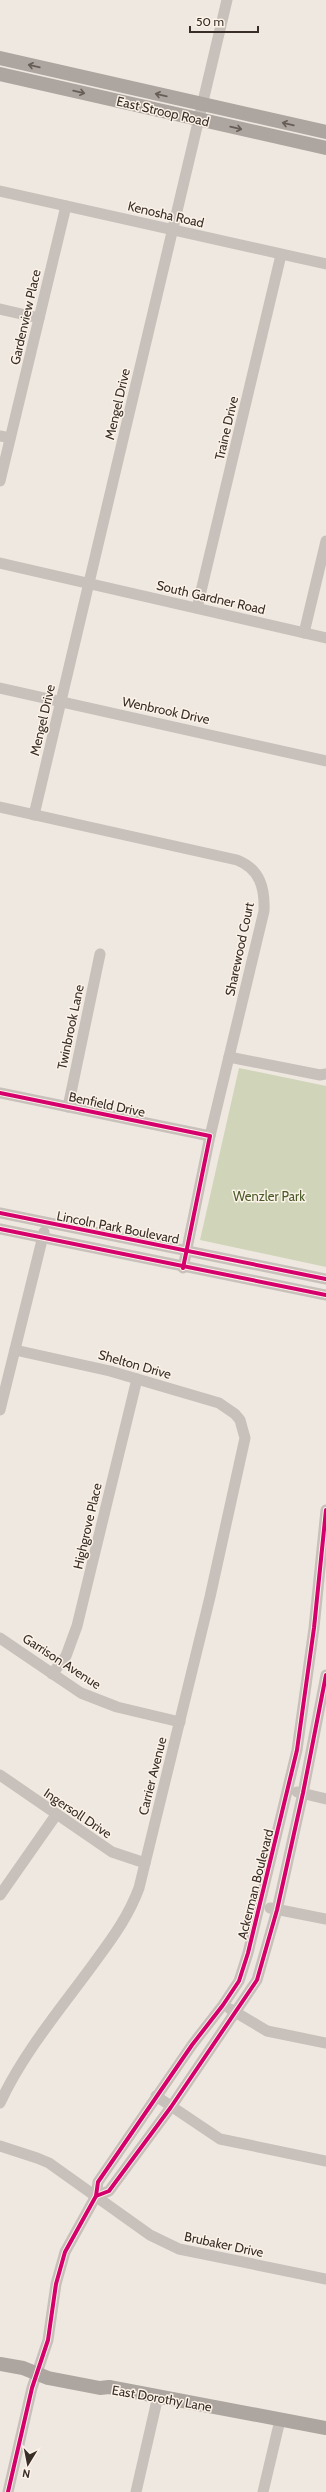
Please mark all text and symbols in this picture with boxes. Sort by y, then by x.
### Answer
scale bar [190,8,258,34]
text: 50 m [196,14,224,29]
one-way arrow [28,62,41,70]
one-way arrow [72,88,85,96]
one-way arrow [155,91,168,99]
street label: East Stroop Road [115,93,211,129]
one-way arrow [282,119,295,127]
one-way arrow [230,125,243,133]
street label: Kenosha Road [126,197,206,231]
street label: Gardenview Place [6,268,44,366]
street label: Mengel Drive [101,366,133,441]
street label: Traine Drive [211,394,241,461]
street label: South Gardner Road [155,577,267,617]
street label: Mengel Drive [26,682,58,757]
street label: Wenbrook Drive [121,693,212,727]
street label: Sharewood Court [221,900,257,997]
street label: Twinbrook Lane [53,983,87,1071]
street label: Benfield Drive [67,1088,147,1120]
park label: Wenzler Park [233,1188,305,1204]
street label: Lincoln Park Boulevard [56,1207,180,1247]
street label: Shelton Drive [97,1346,174,1382]
street label: Highgrove Place [69,1481,105,1571]
street label: Garrison Avenue [20,1630,104,1692]
street label: Carrier Avenue [135,1735,170,1817]
street label: Ingersoll Drive [41,1784,115,1842]
street label: Ackerman Boulevard [234,1827,276,1941]
street label: Brubaker Drive [183,2228,265,2260]
street label: East Dorothy Lane [111,2381,213,2415]
north arrow [8,2444,48,2484]
text: N [21,2466,31,2481]

